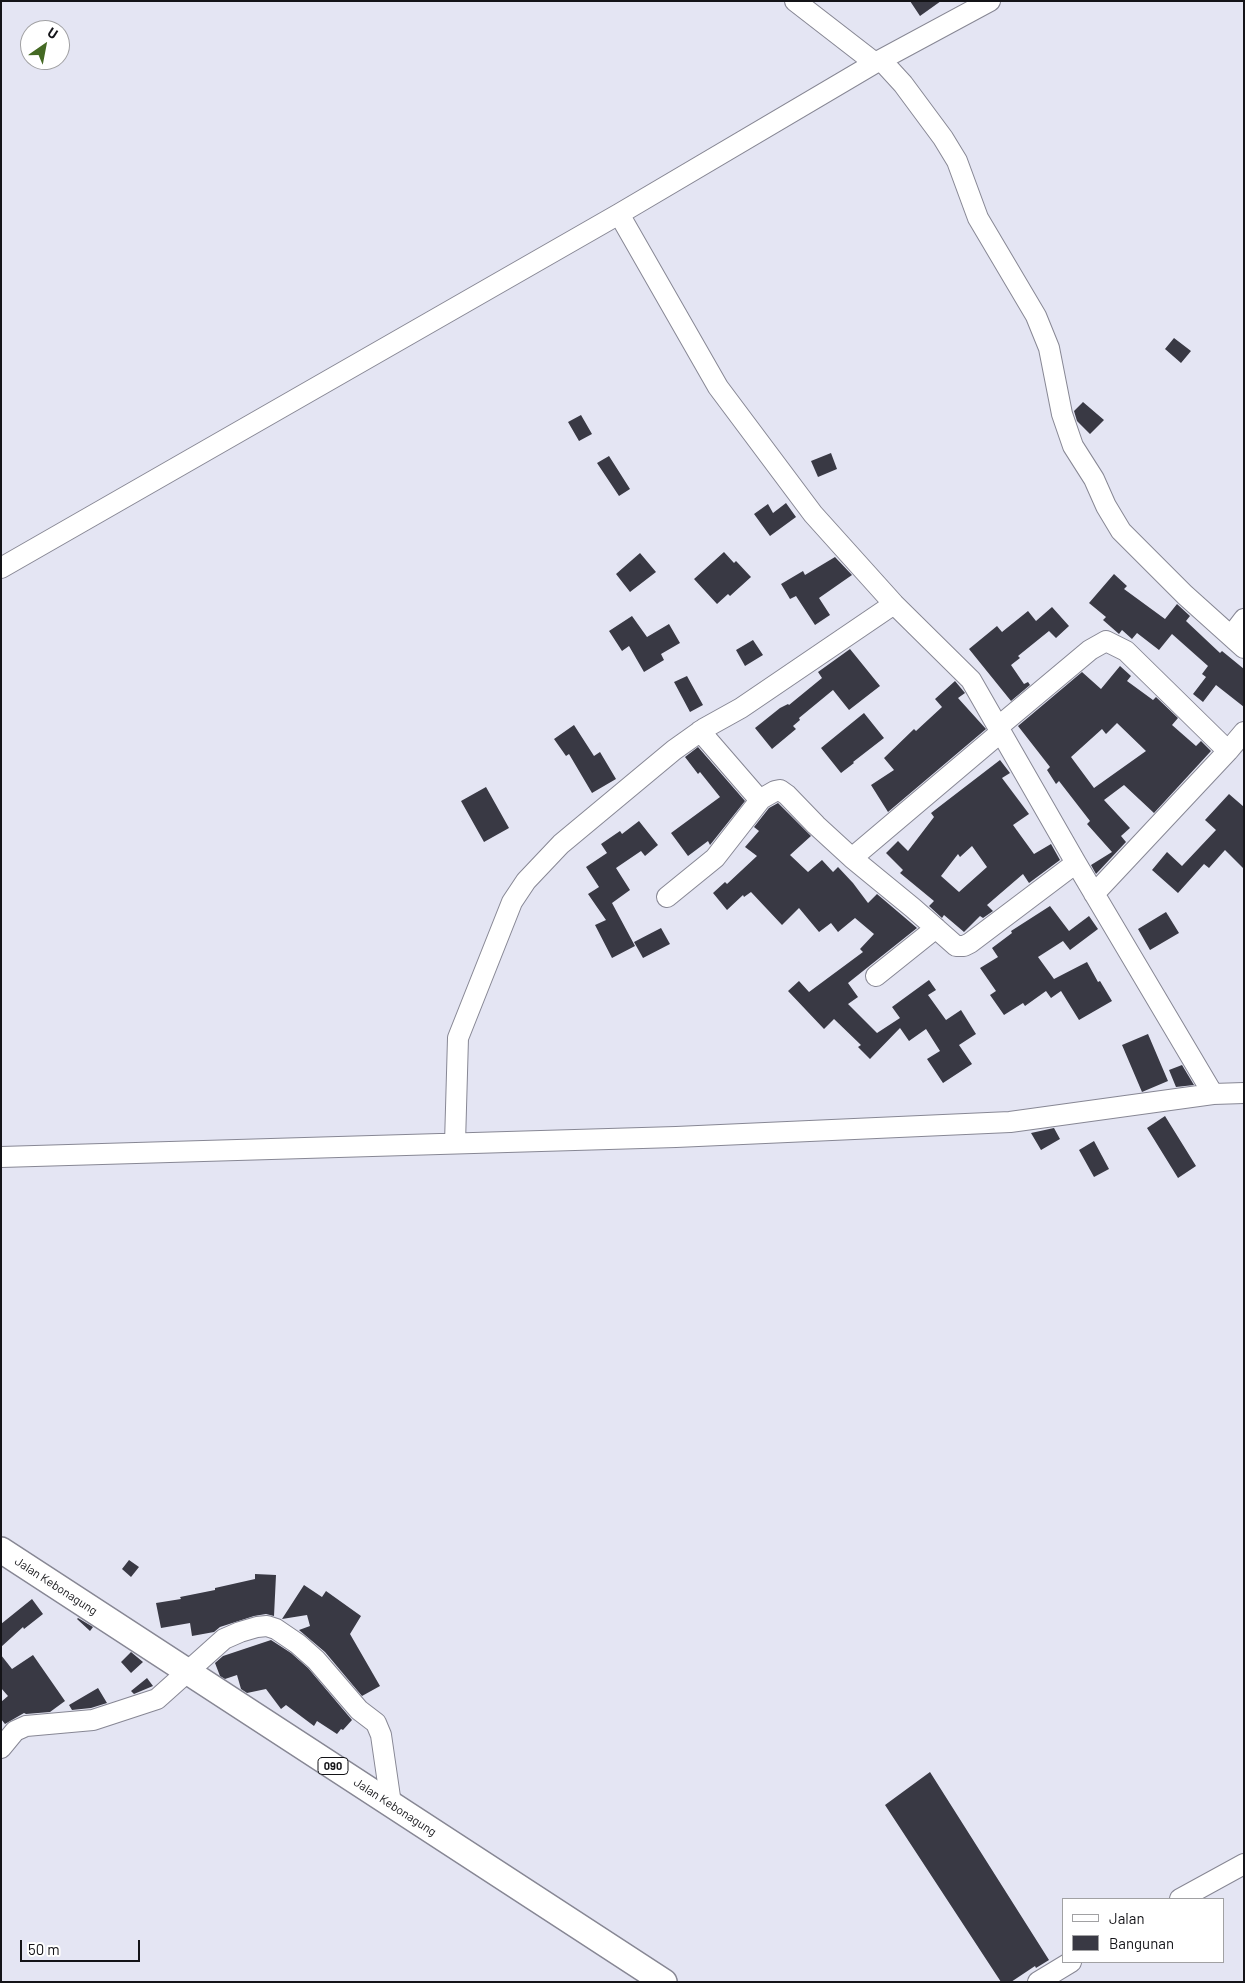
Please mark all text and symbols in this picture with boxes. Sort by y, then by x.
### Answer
north arrow [20,20,70,70]
text: U [45,23,61,42]
street label: Jalan Kebonagung [12,1554,100,1618]
road number: 090 [318,1758,348,1774]
street label: Jalan Kebonagung [351,1775,439,1839]
legend [1062,1898,1225,1963]
text: Jalan [1109,1909,1145,1927]
scale bar [22,1930,142,1962]
text: Bangunan [1109,1934,1174,1952]
text: 50 m [28,1940,60,1958]

